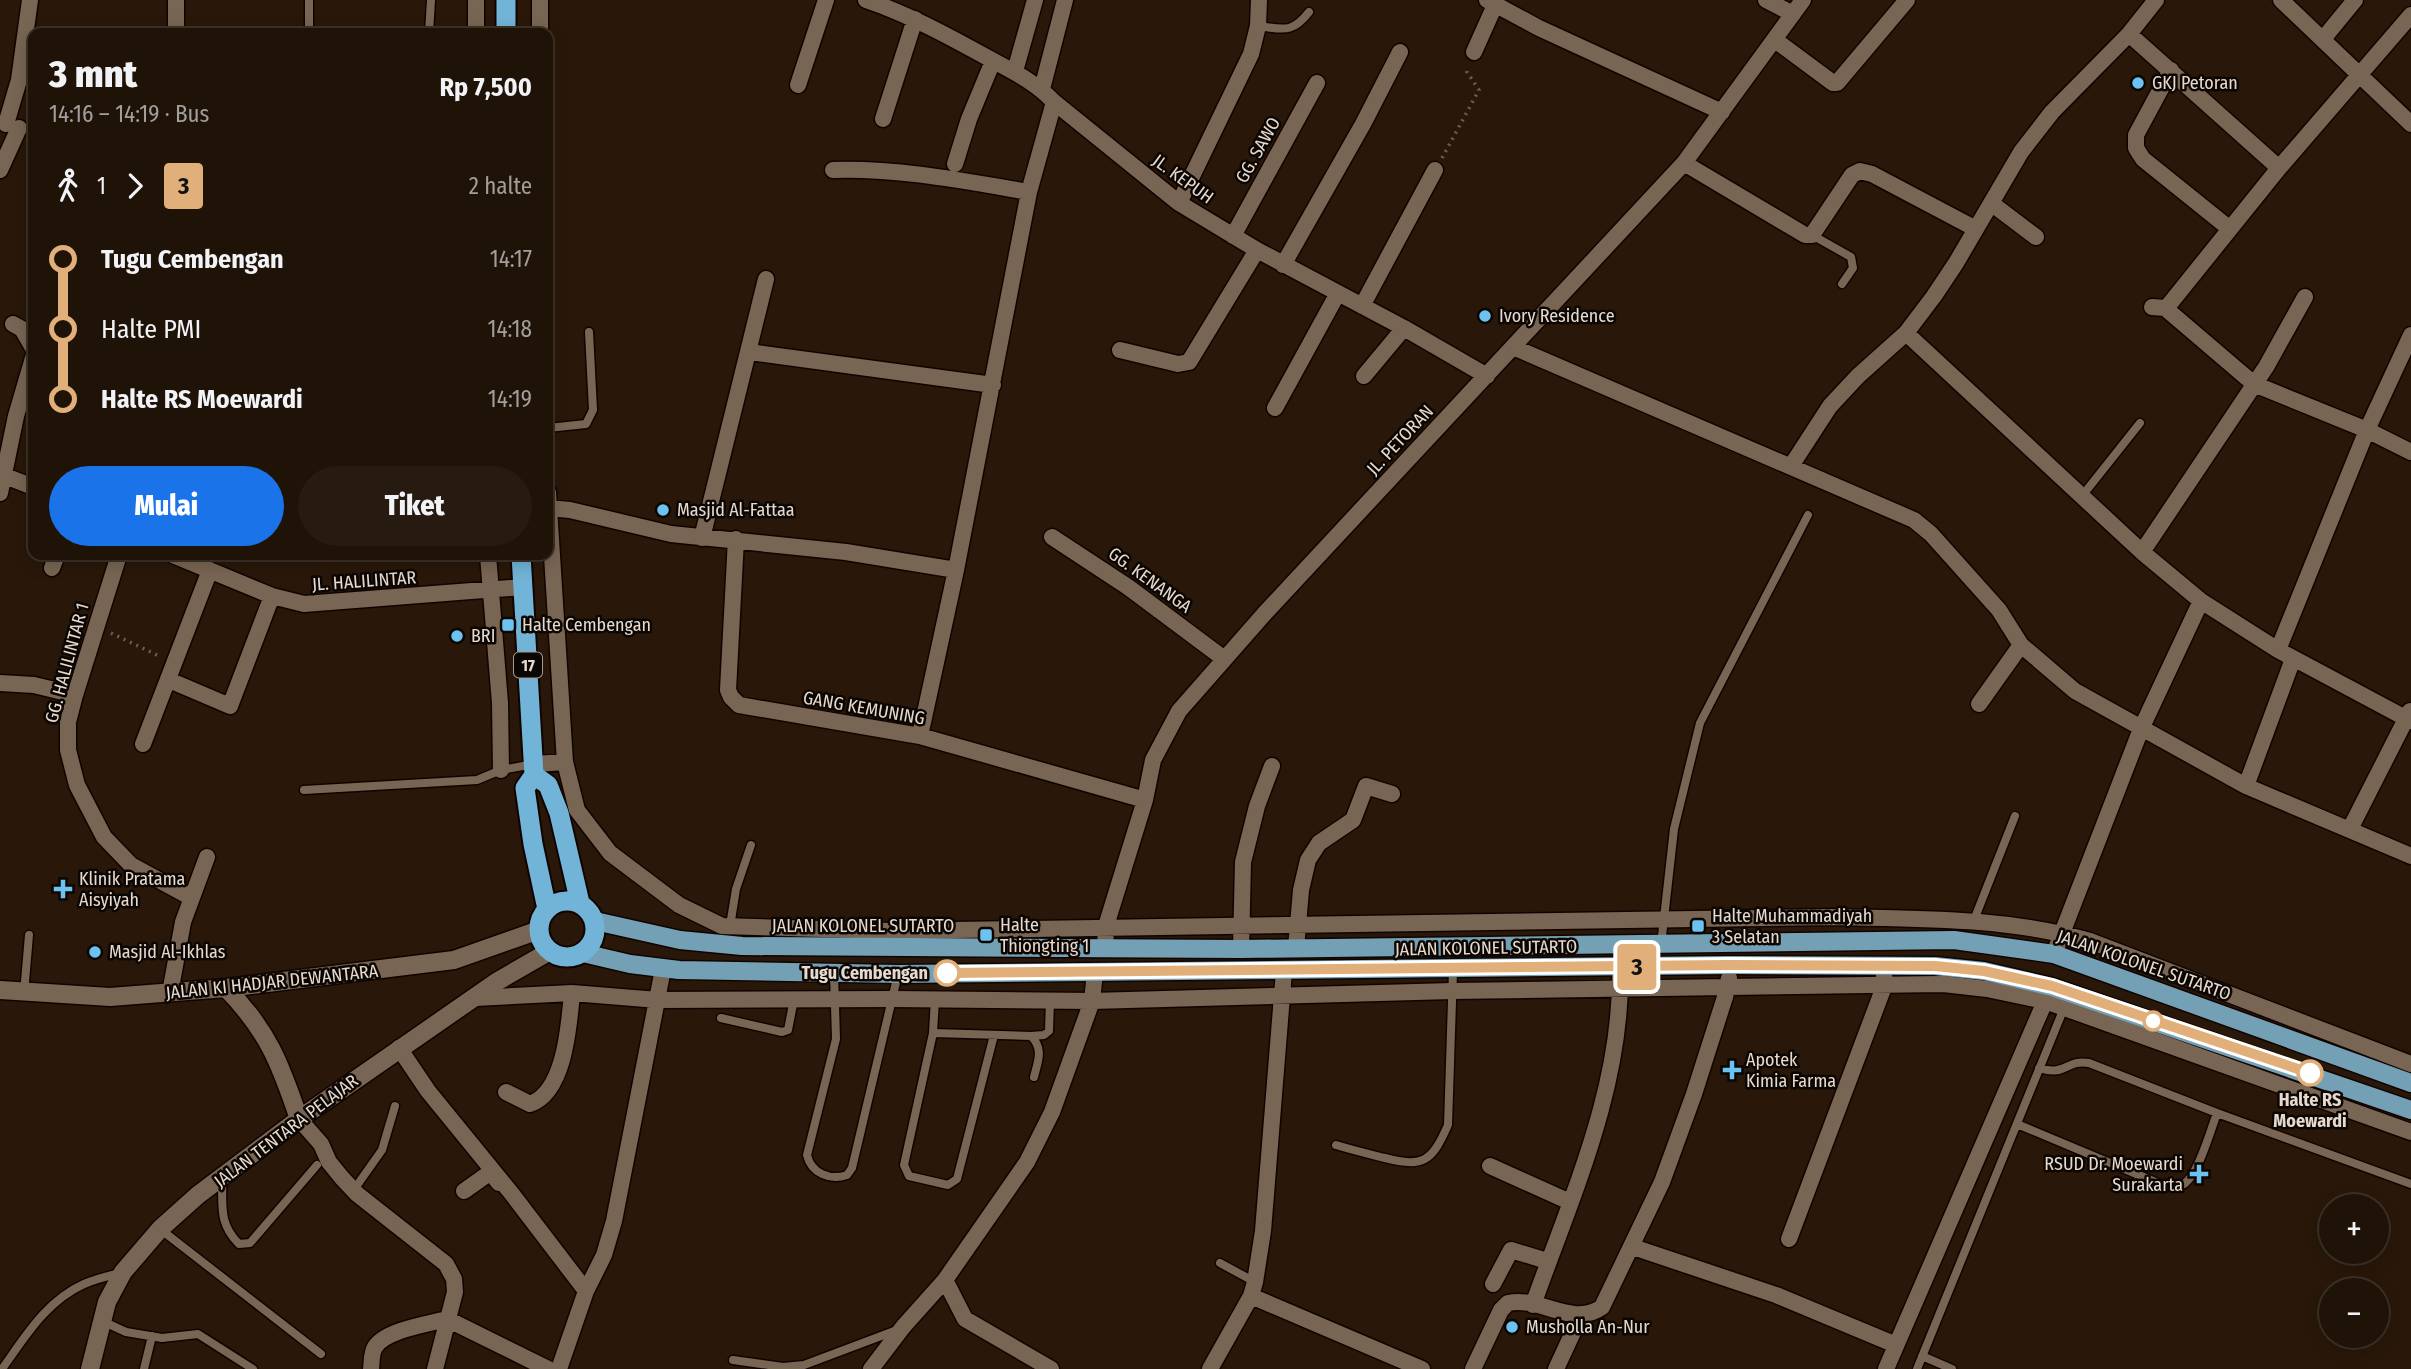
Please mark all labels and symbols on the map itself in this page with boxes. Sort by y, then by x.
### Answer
place label: GKJ Petoran [2152,72,2238,94]
marker: GKJ Petoran [2130,75,2146,91]
street label: GG. SAWO [1231,113,1285,187]
street label: JL. KEPUH [1148,150,1218,208]
place label: Ivory Residence [1499,305,1615,327]
marker: Ivory Residence [1477,308,1493,324]
street label: JL. PETORAN [1362,400,1438,480]
place label: Masjid Al-Fattaa [677,499,795,521]
marker: Masjid Al-Fattaa [655,502,671,518]
street label: GG. KENANGA [1104,542,1196,618]
street label: JL. HALILINTAR [311,566,417,596]
street label: GG. HALILINTAR 1 [40,601,94,725]
place label: Halte Cembengan [522,614,651,636]
marker: Halte Cembengan [500,617,516,633]
place label: BRI [471,625,495,647]
marker: BRI [449,628,465,644]
road number: 17 [514,652,542,678]
street label: GANG KEMUNING [801,686,927,730]
place label: Klinik Pratama Aisyiyah [79,868,185,911]
marker: Klinik Pratama Aisyiyah [53,879,73,899]
place label: Halte Muhammadiyah 3 Selatan [1712,905,1872,948]
place label: Halte Thiongting 1 [1000,914,1089,957]
street label: JALAN KOLONEL SUTARTO [772,915,954,937]
marker: Halte Muhammadiyah 3 Selatan [1690,918,1706,934]
street label: JALAN KOLONEL SUTARTO [2054,925,2234,1005]
marker: Halte Thiongting 1 [978,927,994,943]
street label: JALAN KOLONEL SUTARTO [1395,935,1577,961]
place label: Masjid Al-Ikhlas [109,941,226,963]
marker: Masjid Al-Ikhlas [87,944,103,960]
line badge: 3 [1614,944,1660,990]
street label: JALAN KI HADJAR DEWANTARA [165,960,380,1004]
marker: Tugu Cembengan [934,960,960,986]
place label: Tugu Cembengan [802,962,928,984]
unlabelled marker [2143,1011,2163,1031]
place label: Apotek Kimia Farma [1746,1049,1836,1092]
marker: Halte RS Moewardi [2297,1060,2323,1086]
marker: Apotek Kimia Farma [1724,1062,1740,1078]
street label: JALAN TENTARA PELAJAR [210,1070,362,1192]
place label: Halte RS Moewardi [2273,1089,2347,1132]
place label: RSUD Dr. Moewardi Surakarta [2044,1153,2183,1196]
marker: RSUD Dr. Moewardi Surakarta [2189,1164,2209,1184]
place label: Musholla An-Nur [1526,1316,1650,1338]
marker: Musholla An-Nur [1504,1319,1520,1335]

